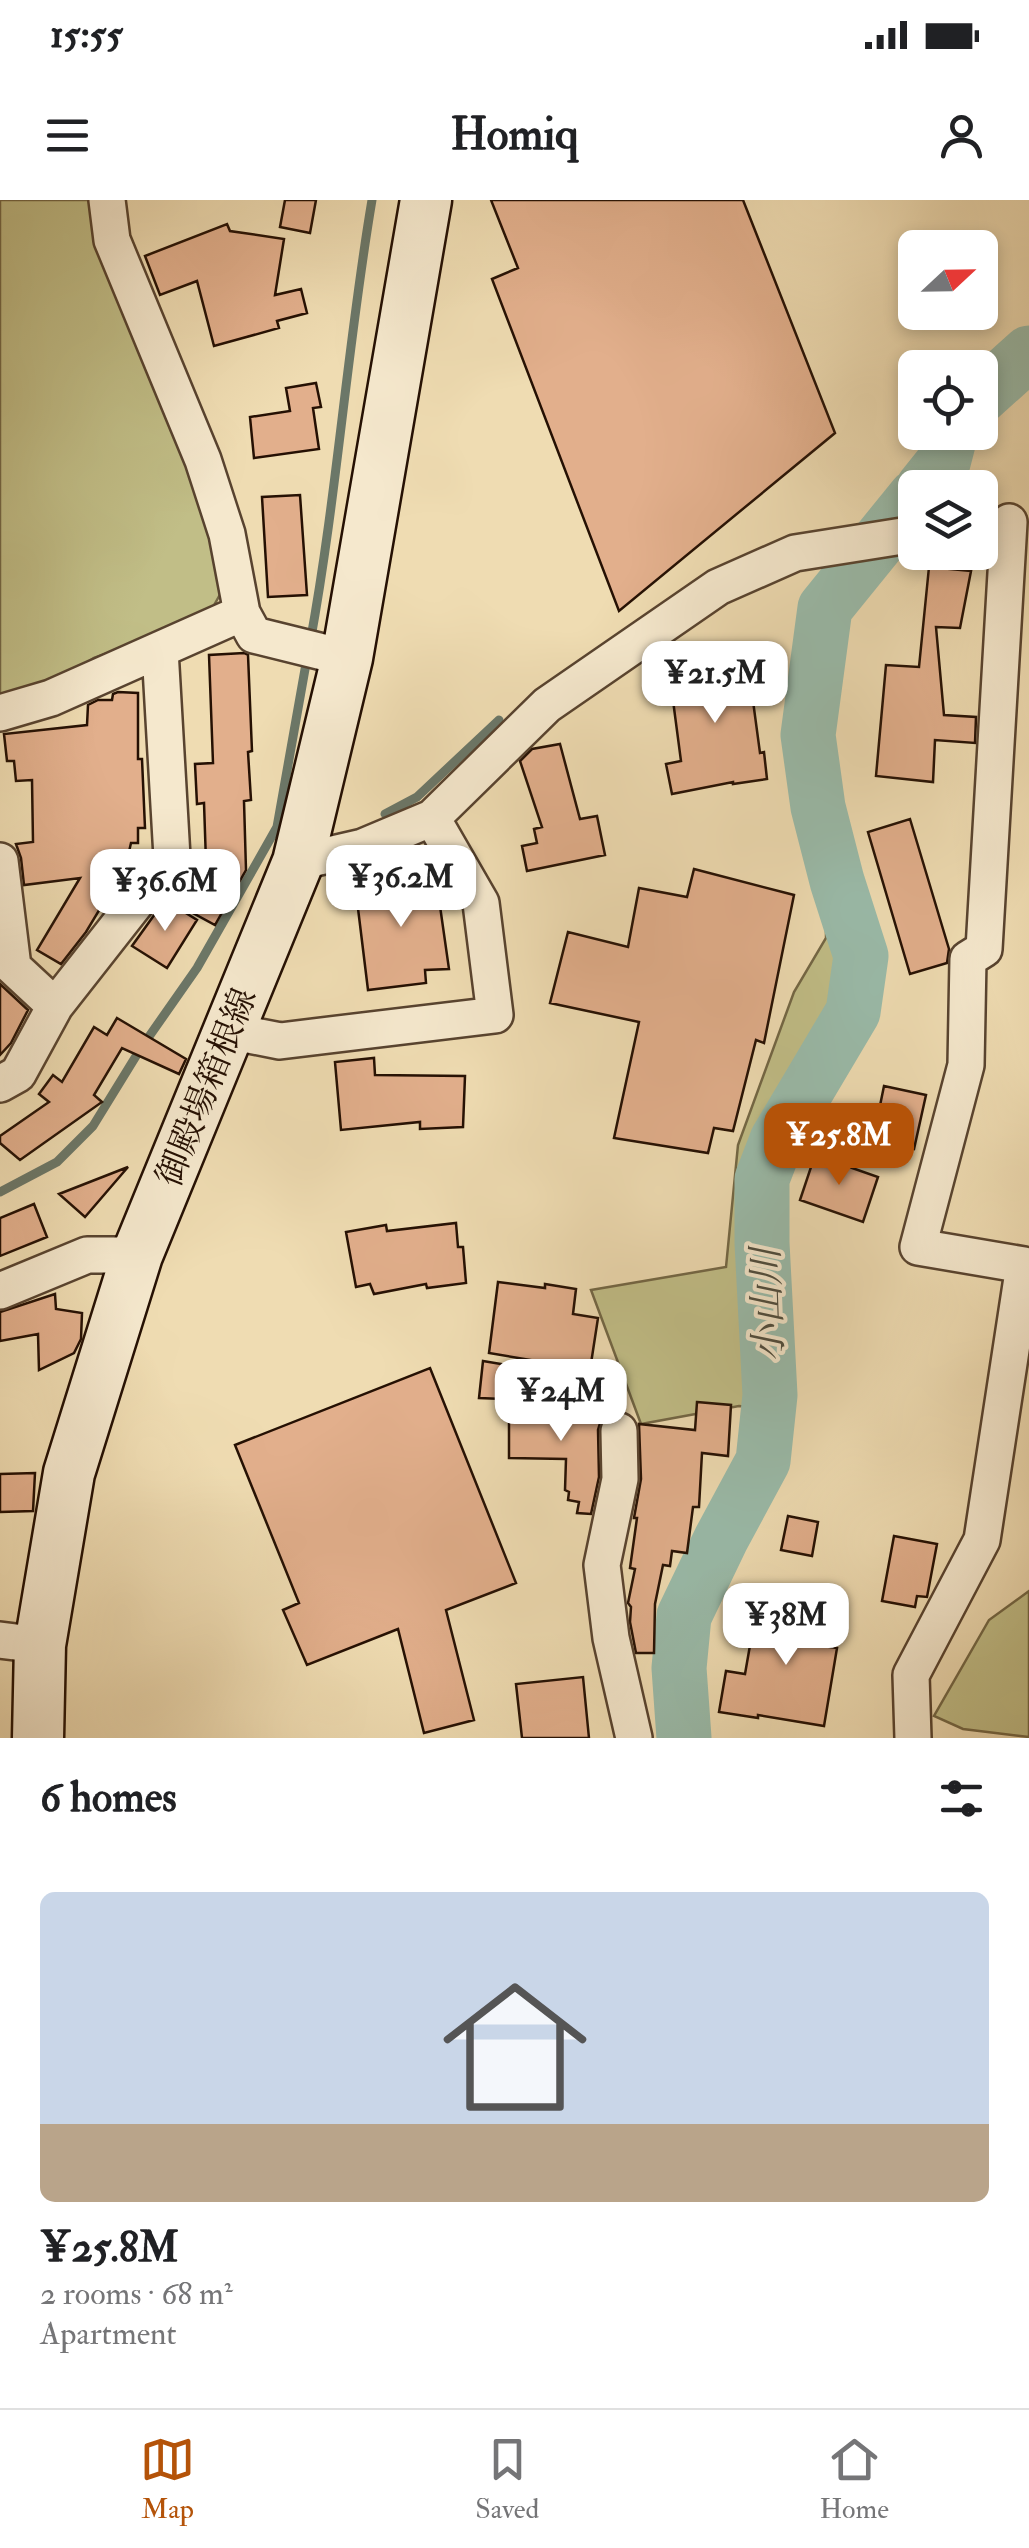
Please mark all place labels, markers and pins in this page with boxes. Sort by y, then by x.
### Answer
pin: ¥21.5M [634,641,796,726]
pin: ¥36.2M [320,845,482,930]
pin: ¥36.6M [84,849,246,934]
pin: ¥25.8M [758,1103,920,1188]
pin: ¥24M [502,1359,620,1444]
pin: ¥38M [727,1583,845,1668]

